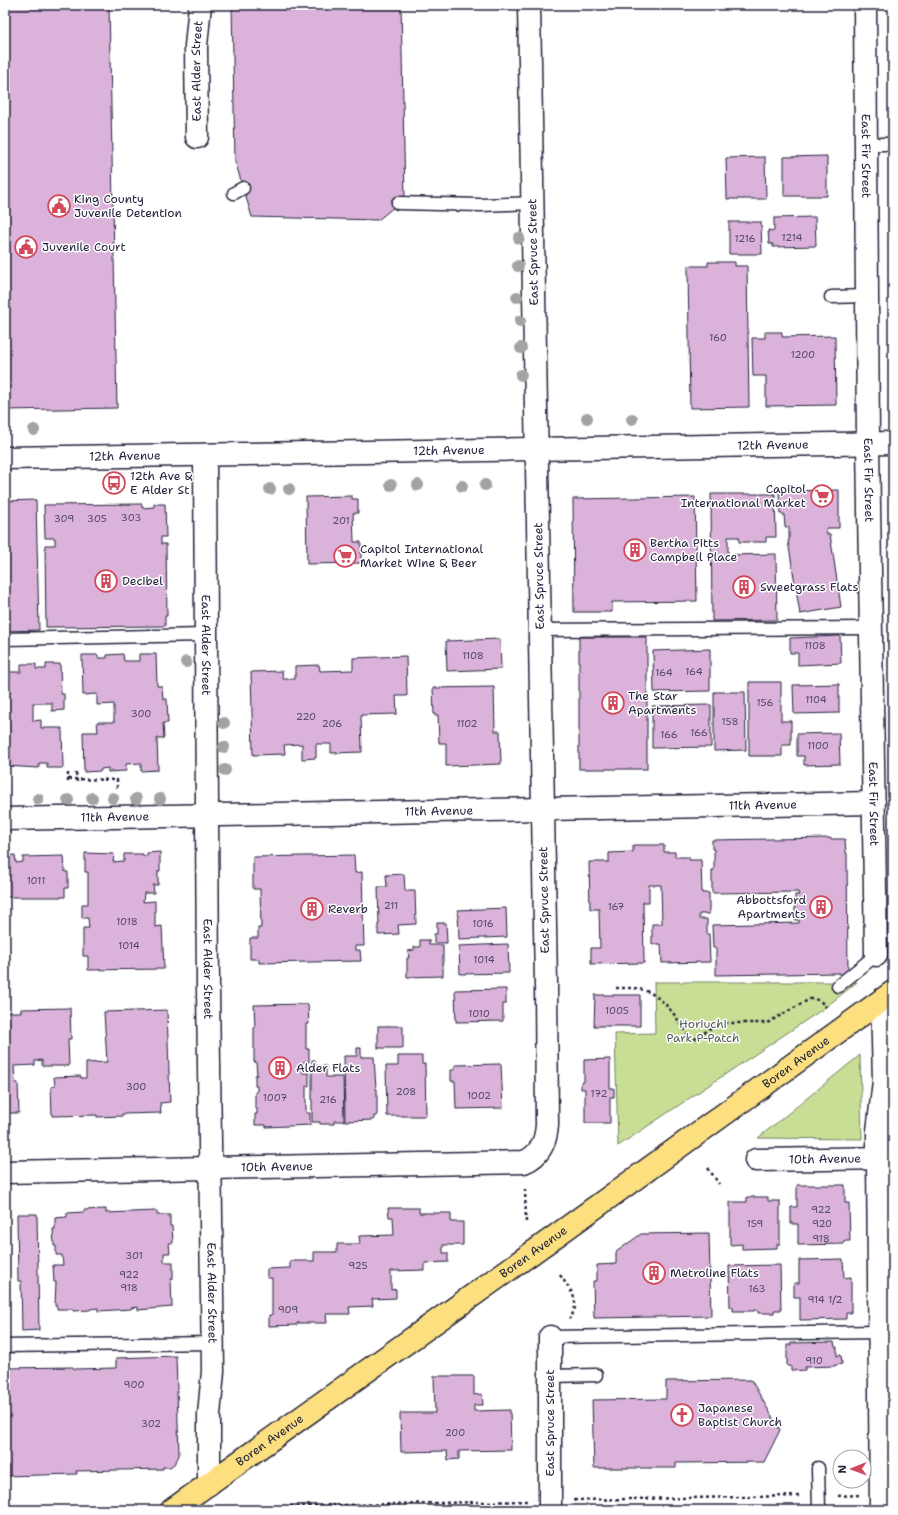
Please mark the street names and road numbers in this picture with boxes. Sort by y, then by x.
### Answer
street label: East Alder Street [188,20,206,122]
street label: East Fir Street [858,114,874,198]
street label: East Spruce Street [524,198,542,306]
street label: 12th Avenue [737,436,809,454]
street label: East Fir Street [860,438,877,522]
street label: 12th Avenue [413,442,485,459]
street label: 12th Avenue [89,447,161,465]
street label: East Spruce Street [530,522,548,630]
street label: East Alder Street [198,594,214,696]
street label: East Fir Street [865,761,882,846]
street label: 11th Avenue [729,796,797,814]
street label: 11th Avenue [405,802,473,820]
street label: 11th Avenue [81,808,150,826]
street label: East Spruce Street [535,846,553,954]
street label: East Alder Street [200,918,216,1020]
street label: Boren Avenue [759,1032,833,1092]
street label: 10th Avenue [789,1150,861,1168]
street label: 10th Avenue [241,1158,313,1175]
street label: Boren Avenue [496,1222,571,1282]
street label: East Alder Street [203,1242,221,1344]
street label: East Spruce Street [542,1370,558,1476]
street label: Boren Avenue [233,1411,307,1470]

